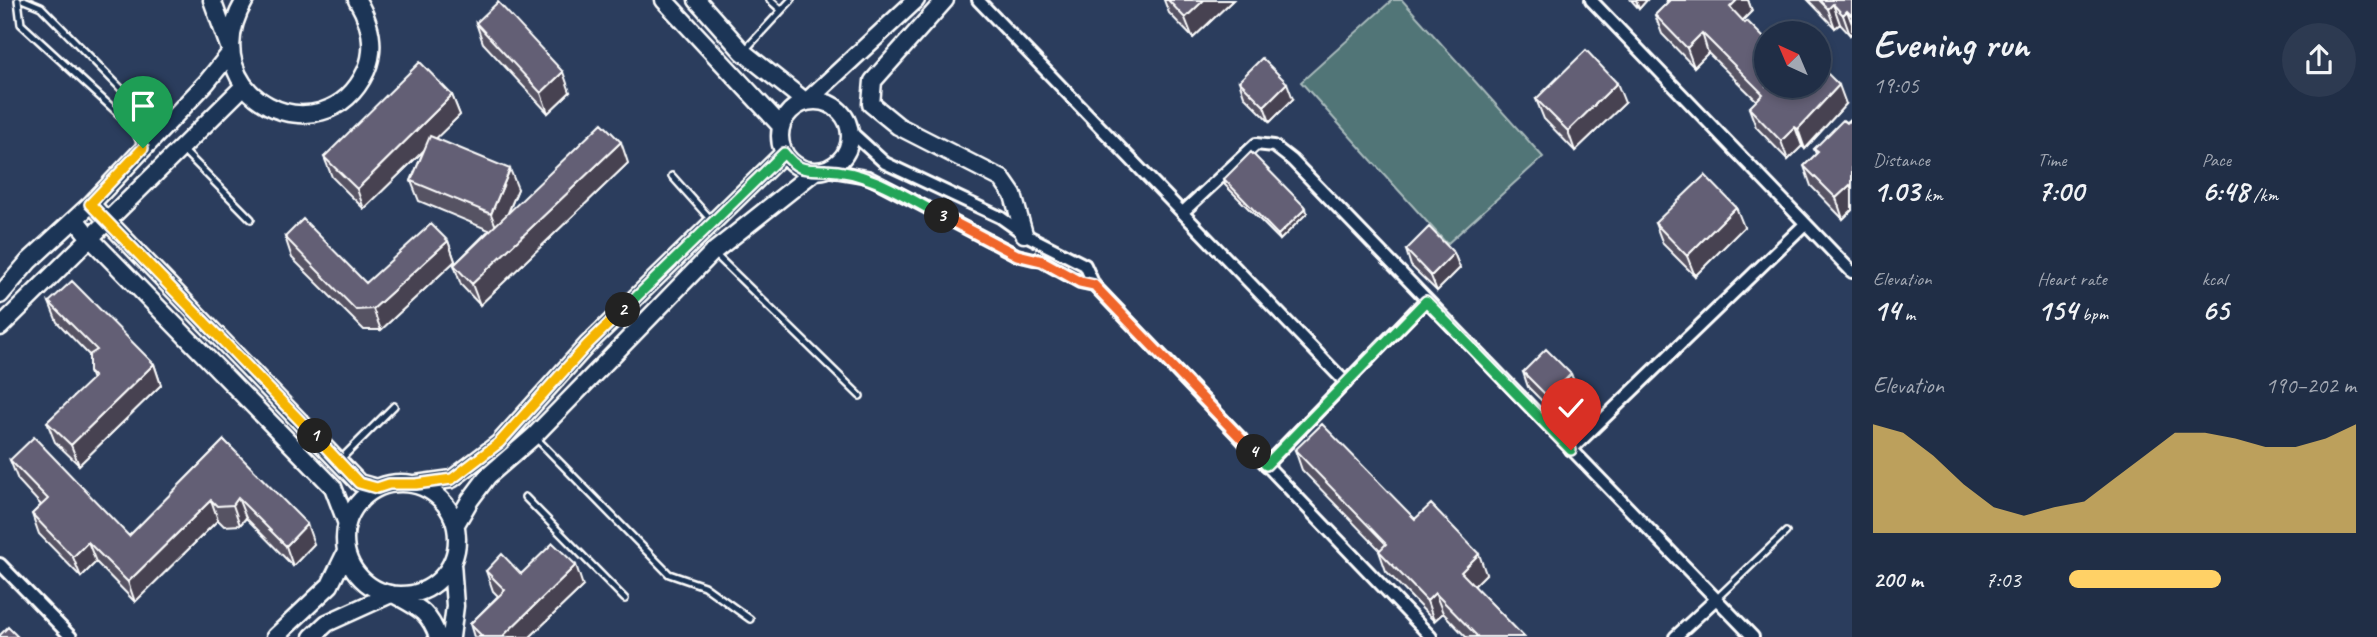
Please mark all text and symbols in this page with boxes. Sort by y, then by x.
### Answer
north arrow [1754,21,1830,98]
map controls [1754,21,1831,98]
text: Evening run [1873,21,2029,68]
button: share [2282,23,2356,97]
text: 19:05 [1873,71,1919,100]
pin [113,76,173,148]
icon: arrive [124,87,162,125]
text: Distance [1873,148,1930,172]
text: Time [2037,148,2066,172]
text: Pace [2202,148,2231,172]
text: 1.03 [1873,172,1919,210]
text: 7:00 [2037,172,2084,210]
text: 6:48 [2202,172,2249,210]
text: km [1919,183,1943,207]
text: /km [2249,183,2278,207]
pin: 3 [925,198,960,234]
text: 3 [937,203,946,227]
text: Elevation [1873,267,1931,291]
text: Heart rate [2037,267,2107,291]
text: kcal [2202,267,2227,291]
text: 14 [1873,291,1900,329]
text: 154 [2037,291,2077,329]
text: 65 [2202,291,2229,329]
pin: 2 [606,292,640,328]
text: 2 [618,297,627,321]
text: m [1900,302,1915,326]
text: bpm [2077,302,2108,326]
text: Elevation [1873,371,1944,400]
text: 190–202 m [2265,371,2356,400]
pin [1541,378,1601,450]
icon: check [1552,389,1590,427]
pin: 1 [298,418,332,453]
text: 1 [310,423,319,447]
pin: 4 [1236,434,1272,470]
text: 4 [1249,439,1258,463]
text: 200 m [1873,565,1923,594]
text: 7:03 [1985,565,2021,594]

